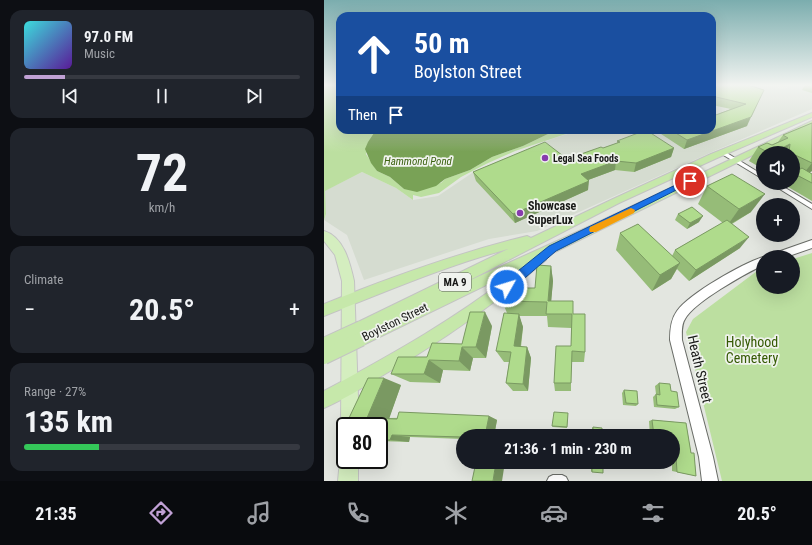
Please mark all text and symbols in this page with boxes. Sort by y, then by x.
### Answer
text: 50 m [414,27,470,60]
text: 97.0 FM [84,28,133,46]
icon: ahead [348,28,400,80]
text: Music [84,46,115,61]
text: Boylston Street [414,61,522,82]
icon: previous [59,85,81,107]
icon: pause [151,85,173,107]
icon: next [243,85,265,107]
icon: arrive [385,104,407,126]
text: Then [348,106,377,124]
text: 72 [136,143,188,204]
map controls [756,146,800,294]
button: sound [756,146,800,190]
marker: Legal Sea Foods [540,153,550,163]
place label: Legal Sea Foods [553,153,619,164]
water label: Hammond Pond [384,155,453,168]
pin [673,164,707,198]
icon: arrive [679,170,701,192]
button: + [756,198,800,242]
place label: Showcase SuperLux [528,199,577,227]
text: km/h [149,200,175,215]
marker: Showcase SuperLux [515,208,525,218]
button: − [756,250,800,294]
position arrow [486,266,528,308]
text: Climate [24,272,63,287]
road number: MA 9 [439,273,471,291]
text: 20.5° [129,292,195,327]
text: − [24,297,35,322]
text: + [289,297,300,322]
street label: Boylston Street [360,300,431,344]
street label: Heath Street [684,334,716,404]
park label: Holyhood Cemetery [726,334,778,366]
text: Range · 27% [24,384,86,399]
text: 135 km [24,404,113,439]
speed limit sign: 80 [336,417,388,469]
text: 21:36 · 1 min · 230 m [504,440,632,458]
icon: directions [147,499,175,527]
icon: music [245,499,273,527]
icon: phone [344,499,372,527]
icon: climate [442,499,470,527]
icon: car [540,499,568,527]
icon: filters [639,499,667,527]
text: 21:35 [35,503,77,524]
text: 20.5° [737,503,777,524]

